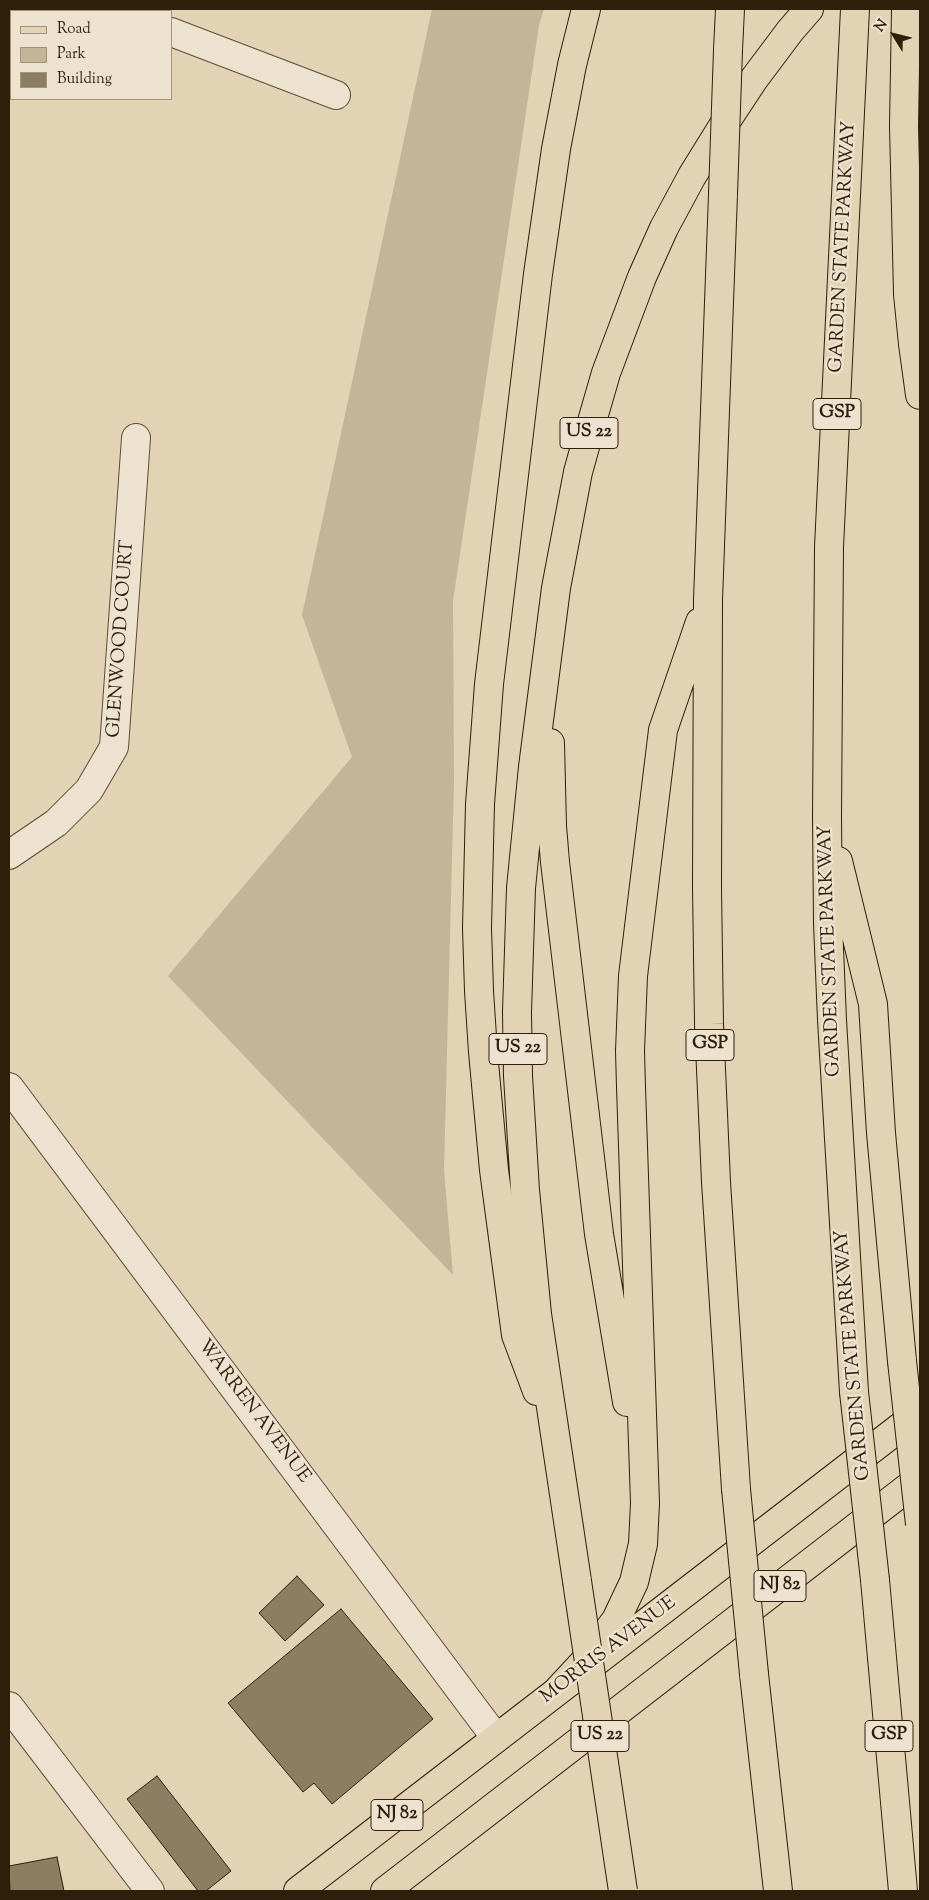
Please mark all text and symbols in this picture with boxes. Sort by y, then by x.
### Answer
legend [10,10,172,100]
north arrow [869,10,919,60]
text: N [870,16,893,37]
text: Road [57,19,91,40]
text: Park [57,44,86,65]
text: Building [57,69,112,90]
street label: GARDEN STATE PARKWAY [826,121,862,373]
road number: GSP [813,398,861,429]
road number: US 22 [560,418,618,448]
street label: GLENWOOD COURT [104,539,140,739]
street label: GARDEN STATE PARKWAY [815,825,847,1077]
road number: GSP [686,1030,734,1060]
road number: US 22 [489,1034,547,1064]
street label: GARDEN STATE PARKWAY [832,1228,876,1482]
street label: WARREN AVENUE [192,1336,314,1488]
road number: NJ 82 [754,1570,806,1602]
street label: MORRIS AVENUE [537,1593,681,1709]
road number: US 22 [571,1720,629,1752]
road number: GSP [865,1720,913,1752]
road number: NJ 82 [371,1800,423,1830]

